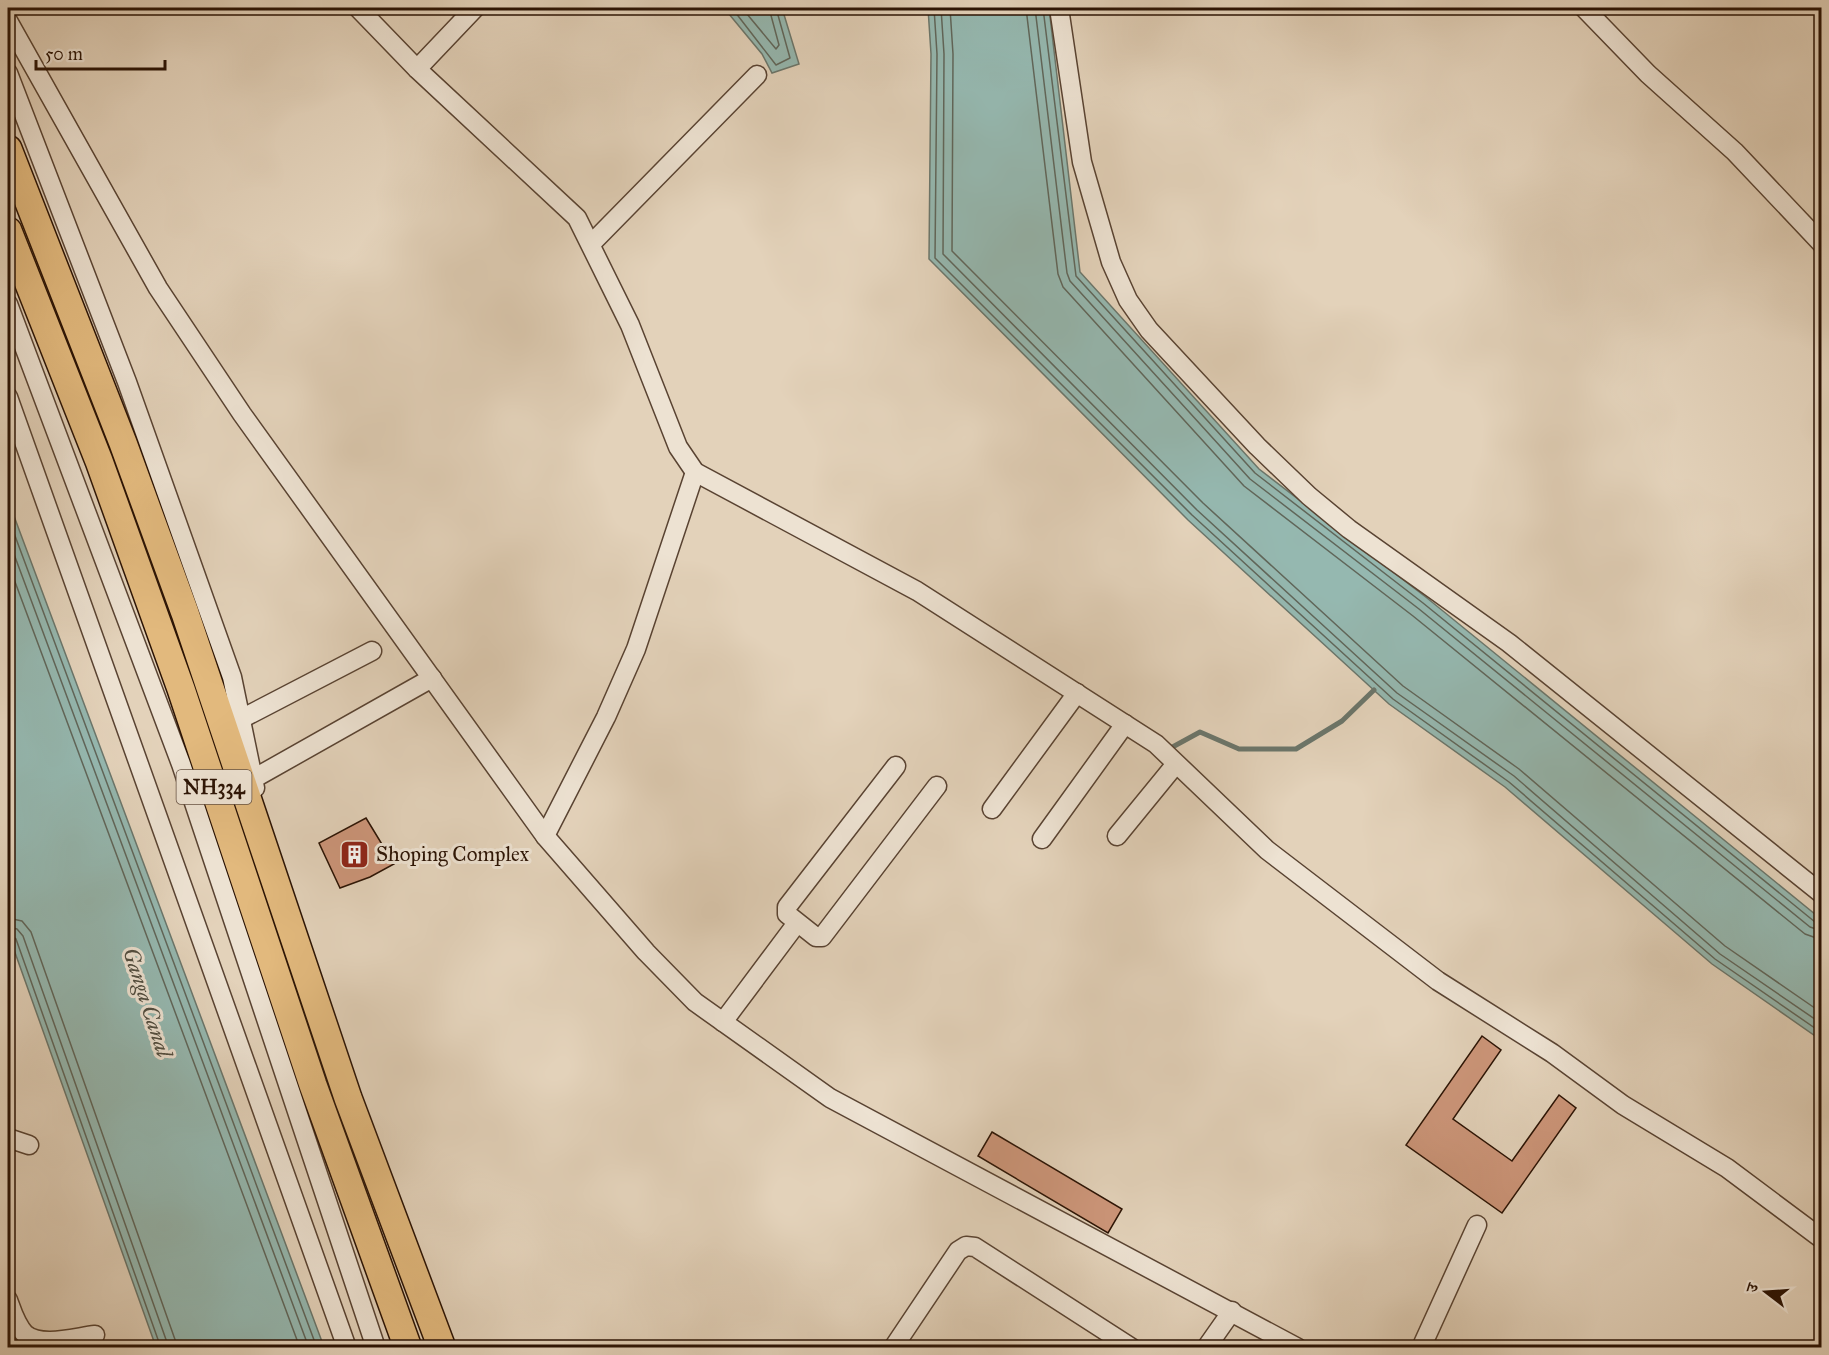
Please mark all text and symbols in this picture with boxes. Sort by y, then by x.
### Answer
scale bar [36,33,165,71]
text: 50 m [45,43,83,65]
road number: NH334 [176,770,252,804]
building icon: Shoping Complex [339,838,371,870]
place label: Shoping Complex [376,841,530,867]
water label: Ganga Canal [117,944,179,1062]
north arrow [1736,1262,1796,1322]
text: उ [1742,1279,1763,1295]

